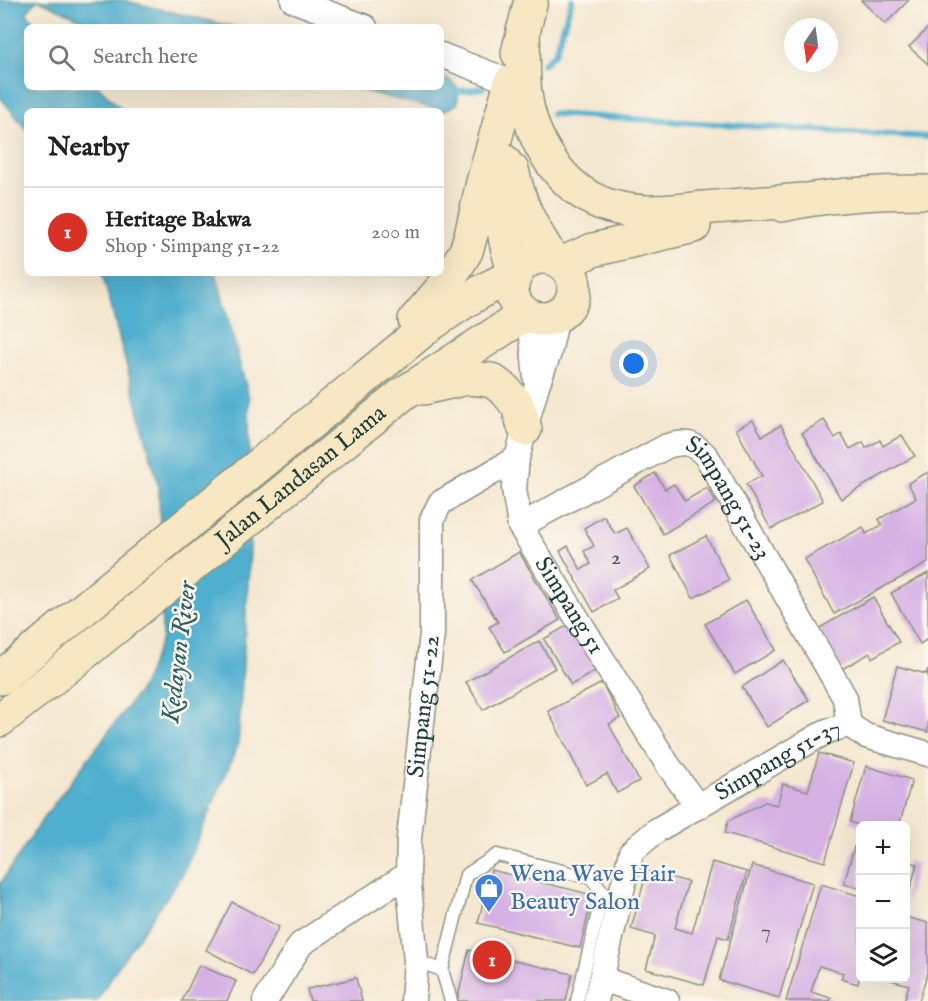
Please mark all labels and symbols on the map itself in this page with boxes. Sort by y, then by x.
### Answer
north arrow [784,18,838,72]
your location [619,349,648,378]
street label: Jalan Landasan Lama [207,398,393,557]
street label: Simpang 51-23 [681,429,778,566]
house number: 2 [611,545,621,572]
street label: Simpang 51 [527,551,611,660]
water label: Kedayan River [154,578,204,726]
street label: Simpang 51-22 [400,633,447,779]
street label: Simpang 51-37 [709,712,844,808]
place label: Wena Wave Hair Beauty Salon [510,859,676,918]
shop icon: Wena Wave Hair Beauty Salon [473,872,505,914]
house number: 7 [761,919,771,946]
pin: 1 [472,938,512,982]

